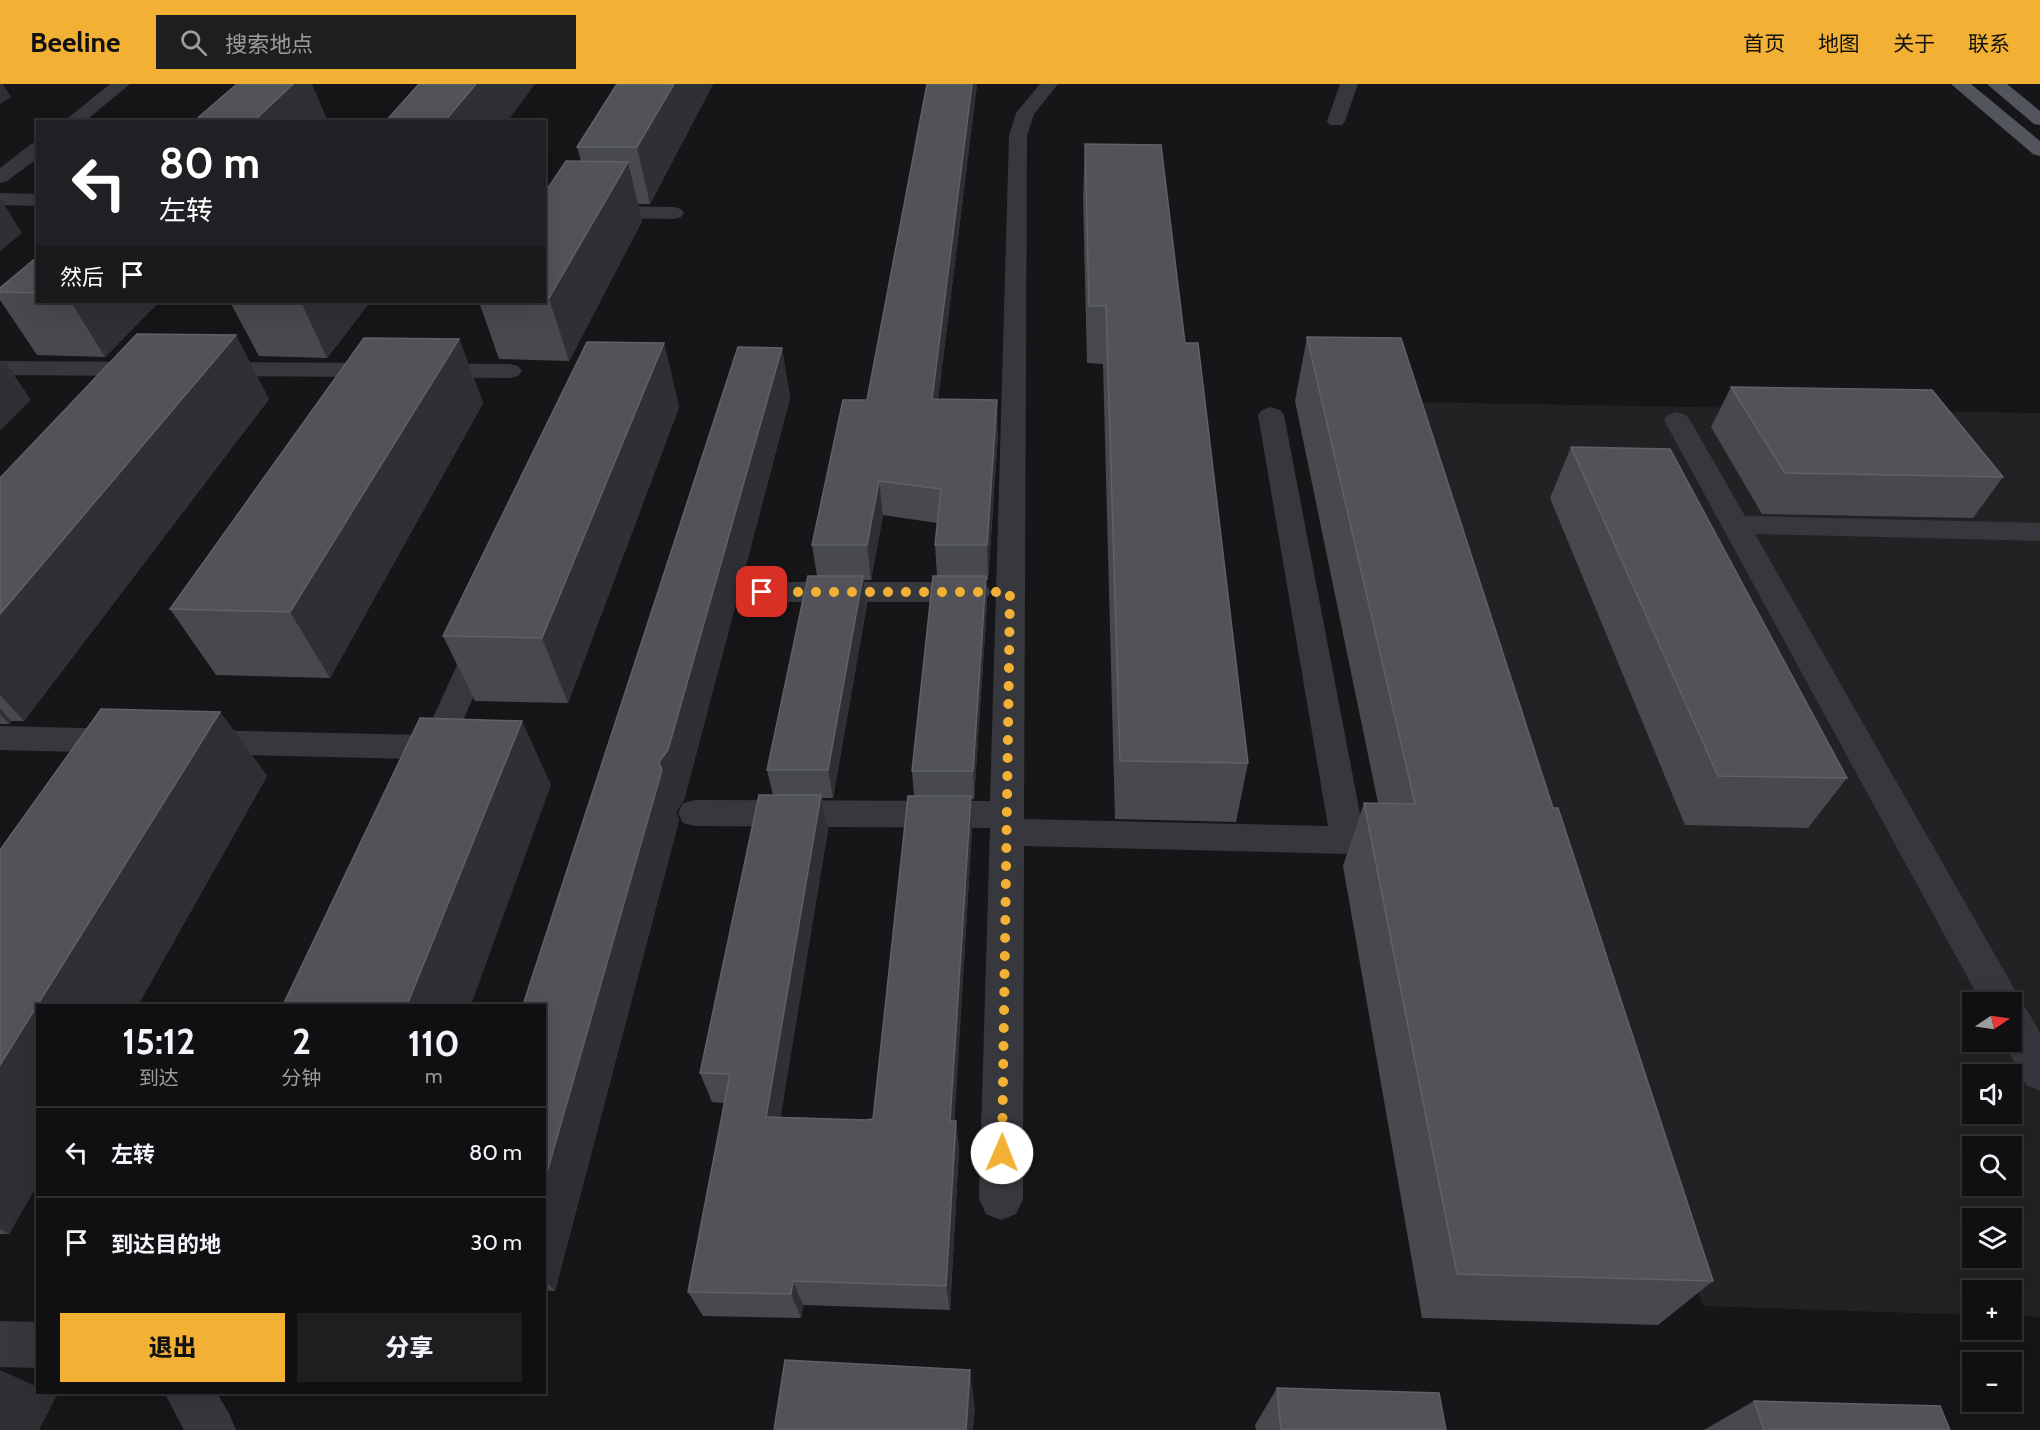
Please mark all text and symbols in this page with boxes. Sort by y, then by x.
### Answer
search box [156,15,576,69]
text: Beeline [30,25,120,59]
icon: search [177,26,210,59]
text: 搜索地点 [225,31,313,58]
text: 首页 [1743,31,1785,56]
text: 地图 [1818,31,1860,56]
text: 关于 [1893,31,1935,56]
text: 联系 [1968,31,2010,56]
text: 80 m [159,137,260,189]
icon: left [60,144,138,222]
text: 左转 [159,194,213,227]
icon: arrive [116,258,149,291]
text: 然后 [60,264,104,291]
pin [736,566,787,617]
icon: arrive [745,575,778,608]
north arrow [1962,992,2022,1052]
map controls [1962,992,2022,1412]
text: 15:12 [122,1019,195,1063]
text: 2 [292,1019,311,1063]
text: 110 [408,1021,460,1065]
text: m [425,1064,443,1088]
button: sound [1962,1064,2022,1124]
text: 到达 [139,1066,179,1090]
text: 分钟 [281,1066,321,1090]
position arrow [970,1121,1034,1185]
icon: left [60,1136,93,1169]
button: search [1962,1136,2022,1196]
text: 80 m [469,1139,522,1166]
text: 左转 [111,1141,155,1168]
button: layers [1962,1208,2022,1268]
icon: arrive [60,1226,93,1259]
text: 30 m [470,1229,522,1256]
text: 到达目的地 [111,1231,221,1258]
button: + [1962,1280,2022,1340]
button: 退出 [60,1313,285,1382]
button: 分享 [297,1313,522,1382]
button: − [1962,1352,2022,1412]

